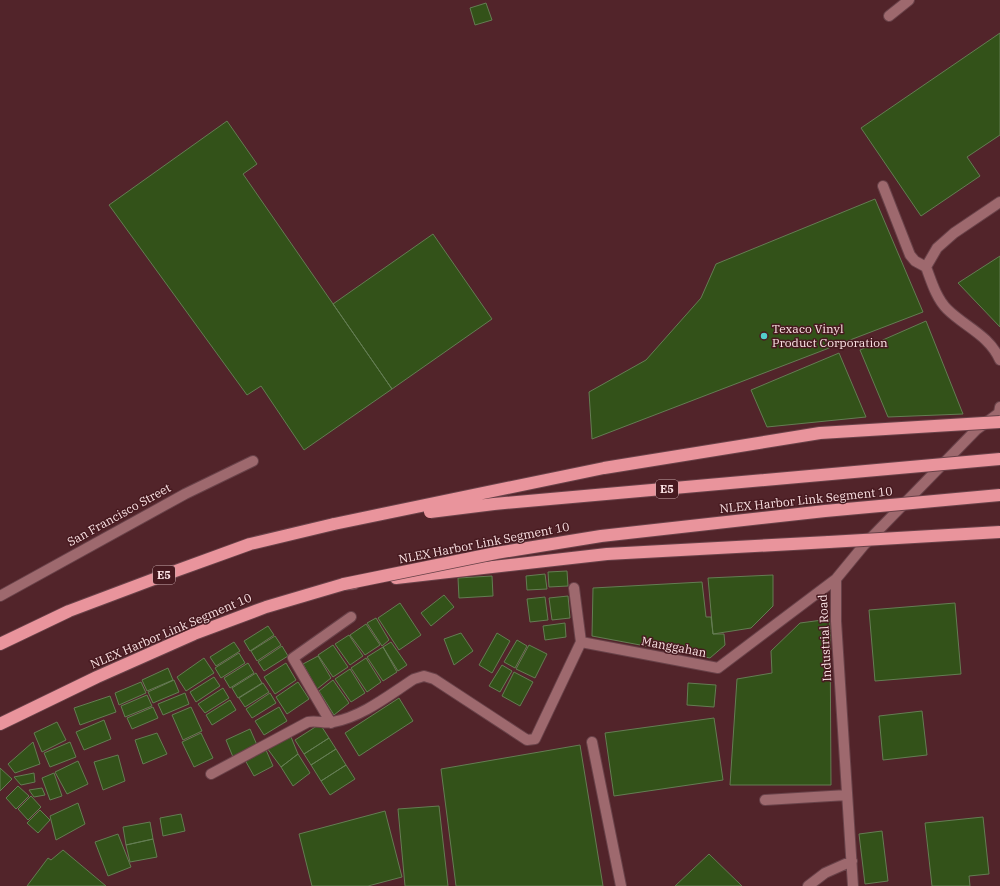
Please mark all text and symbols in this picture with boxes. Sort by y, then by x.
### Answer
place label: Texaco Vinyl Product Corporation [772,321,888,350]
marker: Texaco Vinyl Product Corporation [759,331,769,341]
street label: San Francisco Street [64,480,173,549]
road number: E5 [656,480,678,498]
street label: NLEX Harbor Link Segment 10 [719,483,893,516]
street label: NLEX Harbor Link Segment 10 [397,519,571,566]
road number: E5 [153,566,175,584]
street label: NLEX Harbor Link Segment 10 [88,590,254,671]
street label: Industrial Road [815,594,834,682]
street label: Manggahan [640,633,708,660]

